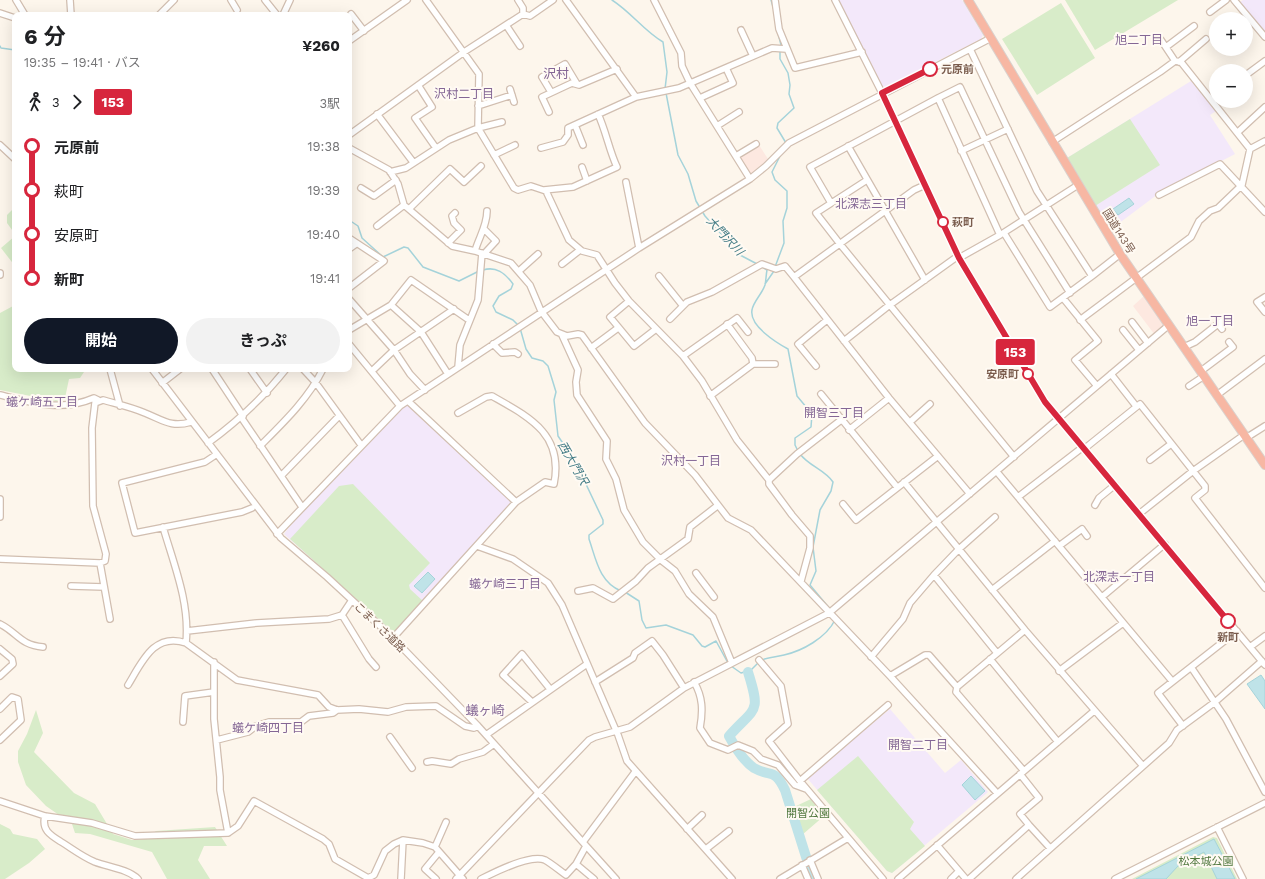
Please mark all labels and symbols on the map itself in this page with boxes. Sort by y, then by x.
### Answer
district label: 旭二丁目 [1115,33,1163,47]
marker: 元原前 [922,61,938,77]
place label: 元原前 [941,63,974,76]
district label: 沢村 [543,66,569,81]
district label: 沢村二丁目 [434,87,494,101]
district label: 北深志三丁目 [835,197,907,211]
street label: 国道143号 [1100,206,1137,256]
water label: 大門沢川 [704,214,748,260]
marker: 萩町 [937,216,949,228]
place label: 萩町 [952,216,974,229]
district label: 旭一丁目 [1186,314,1234,328]
line badge: 153 [992,339,1038,365]
place label: 安原町 [986,368,1019,381]
marker: 安原町 [1022,368,1034,380]
district label: 蟻ケ崎五丁目 [6,395,78,409]
district label: 開智三丁目 [804,406,864,420]
water label: 西大門沢 [555,439,592,489]
district label: 沢村一丁目 [661,454,721,468]
district label: 北深志一丁目 [1083,570,1155,584]
district label: 蟻ケ崎三丁目 [469,577,541,591]
street label: こまくさ道路 [351,600,408,655]
marker: 新町 [1220,613,1236,629]
place label: 新町 [1217,631,1239,644]
district label: 蟻ヶ崎 [465,703,505,718]
district label: 蟻ケ崎四丁目 [232,721,304,735]
district label: 開智二丁目 [888,738,948,752]
park label: 開智公園 [786,807,830,820]
park label: 松本城公園 [1179,855,1234,868]

